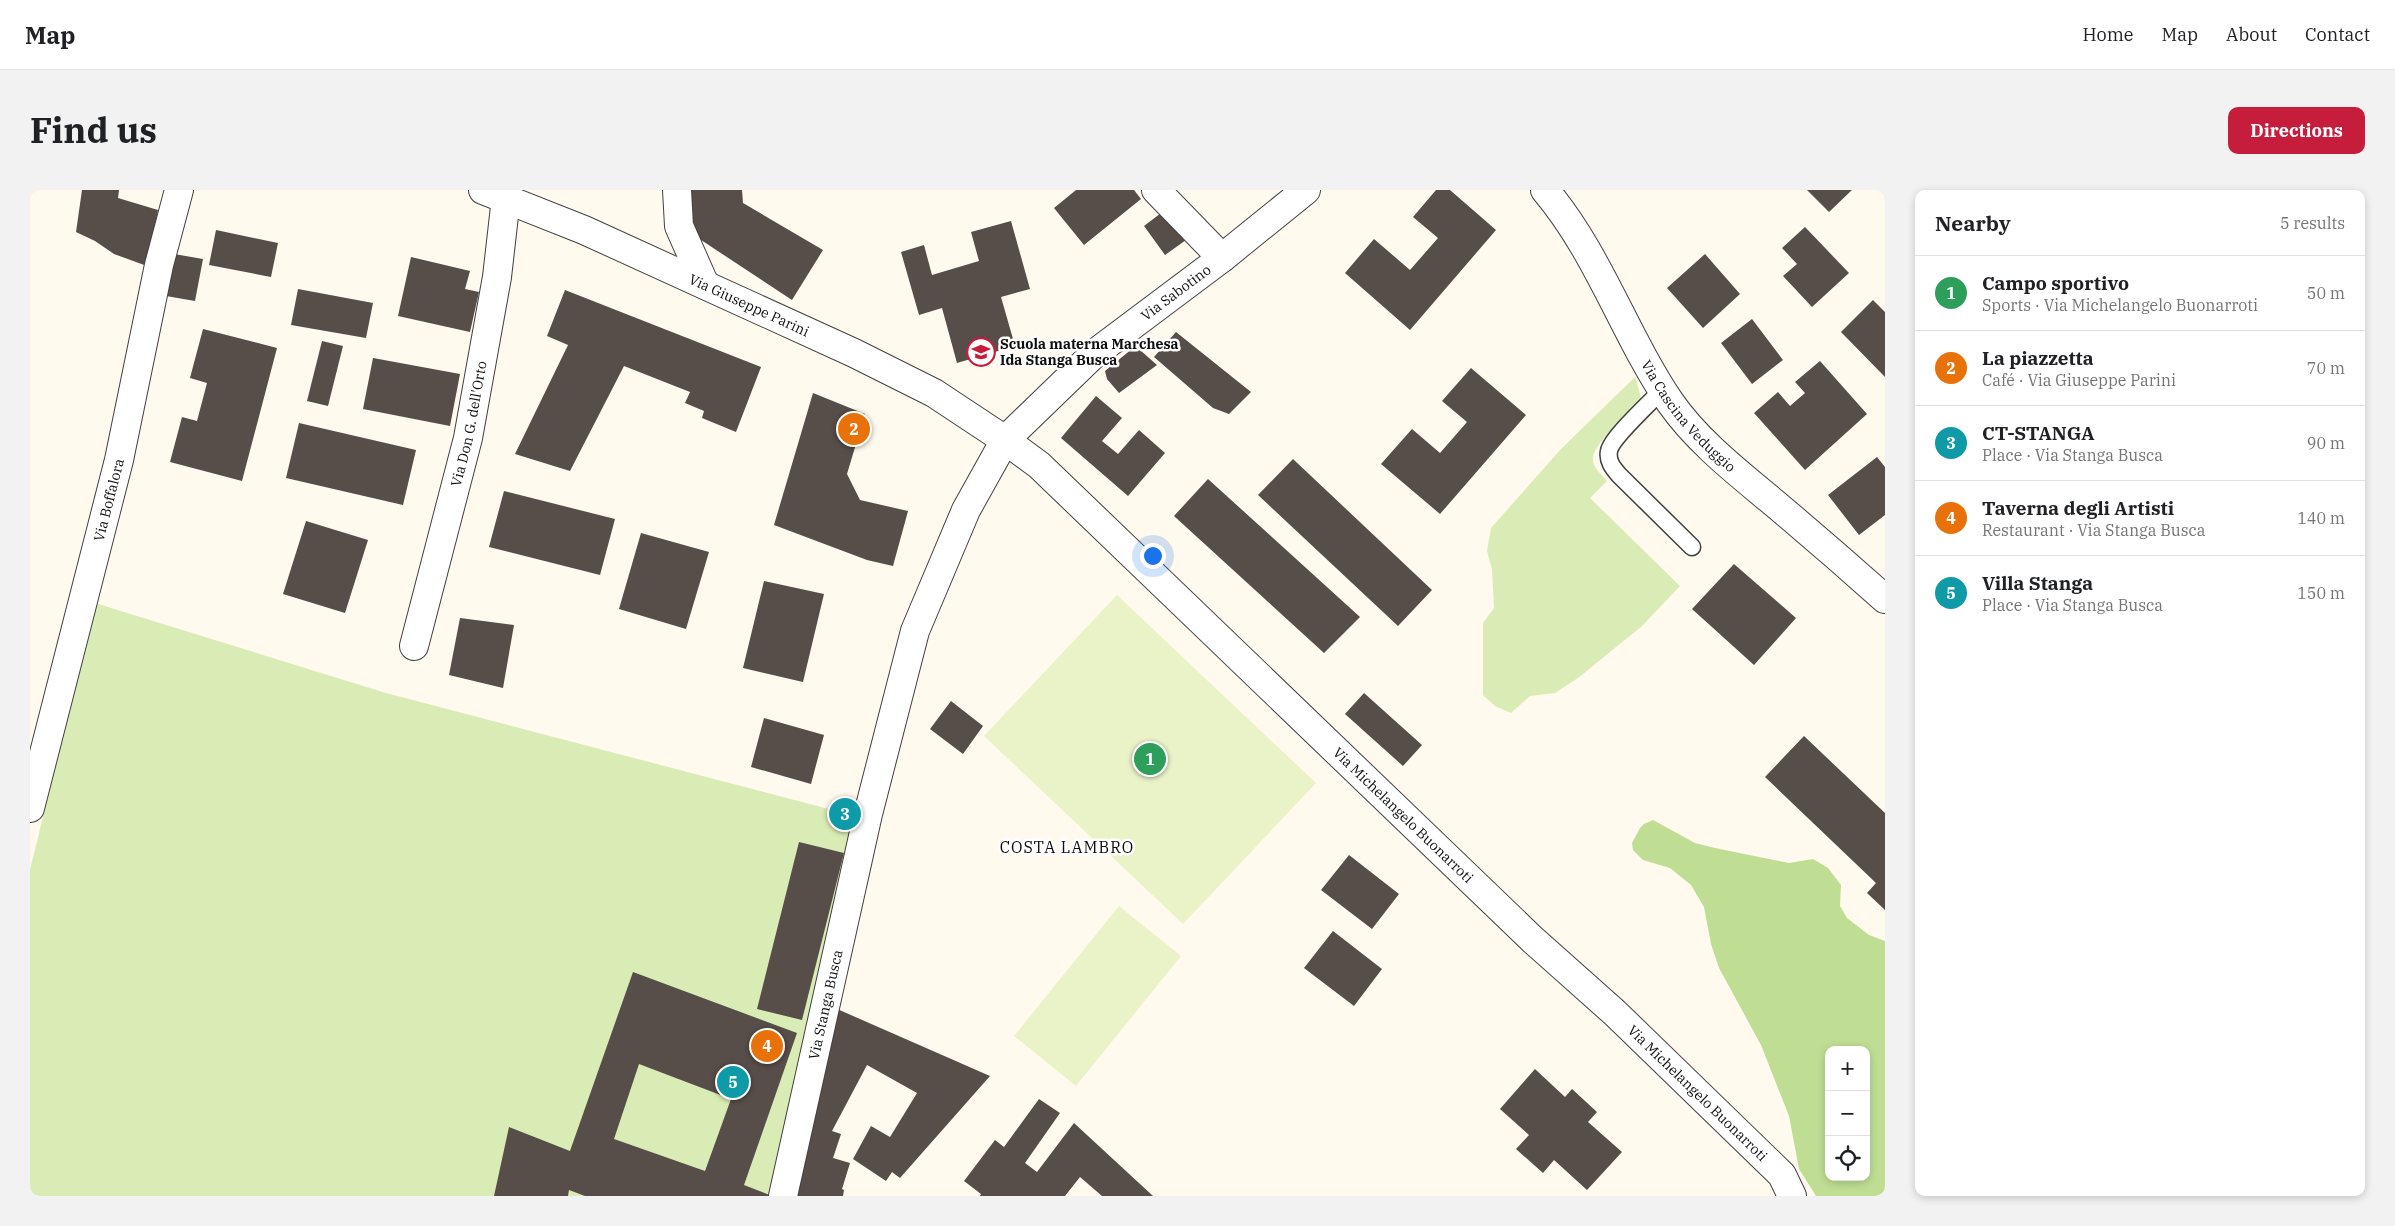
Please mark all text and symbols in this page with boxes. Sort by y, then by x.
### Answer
text: Map [25,19,75,51]
text: Home [2082,23,2134,46]
text: Map [2162,23,2198,46]
text: About [2226,23,2277,46]
text: Contact [2305,23,2370,46]
text: Find us [30,107,157,153]
button: Directions [2228,107,2365,154]
text: Nearby [1935,209,2011,237]
text: 5 results [2280,213,2345,233]
street label: Via Sabotino [1137,261,1214,325]
street label: Via Giuseppe Parini [686,270,812,340]
text: Campo sportivo [1982,271,2129,295]
text: 1 [1946,283,1956,303]
text: 50 m [2307,283,2345,303]
text: Sports · Via Michelangelo Buonarroti [1982,295,2258,315]
place label: Scuola materna Marchesa Ida Stanga Busca [1000,335,1179,369]
school or university icon: Scuola materna Marchesa Ida Stanga Busca [966,337,996,367]
text: La piazzetta [1982,346,2094,370]
street label: Via Cascina Veduggio [1637,357,1740,476]
text: 2 [1946,358,1956,378]
text: 70 m [2307,358,2345,378]
street label: Via Don G. dell'Orto [447,359,491,489]
text: Café · Via Giuseppe Parini [1982,370,2176,390]
pin: 2 [838,410,870,448]
text: CT-STANGA [1982,421,2095,445]
text: 3 [1946,433,1956,453]
text: 90 m [2307,433,2345,453]
text: Place · Via Stanga Busca [1982,445,2163,465]
street label: Via Boffalora [90,456,128,543]
text: Taverna degli Artisti [1982,496,2174,520]
text: 4 [1946,508,1956,528]
text: 140 m [2297,508,2345,528]
text: Restaurant · Via Stanga Busca [1982,520,2205,540]
your location [1140,543,1166,569]
text: Villa Stanga [1982,571,2093,595]
text: 5 [1946,583,1956,603]
text: 150 m [2297,583,2345,603]
text: Place · Via Stanga Busca [1982,595,2163,615]
pin: 1 [1134,740,1166,778]
street label: Via Michelangelo Buonarroti [1329,743,1477,887]
pin: 3 [829,795,861,833]
district label: COSTA LAMBRO [1000,837,1134,857]
street label: Via Stanga Busca [805,948,847,1061]
street label: Via Michelangelo Buonarroti [1624,1021,1771,1165]
pin: 4 [751,1027,783,1065]
map controls [1825,1046,1870,1181]
button: + [1825,1046,1870,1091]
pin: 5 [717,1063,749,1101]
button: − [1825,1091,1870,1136]
button: locate [1825,1136,1870,1181]

